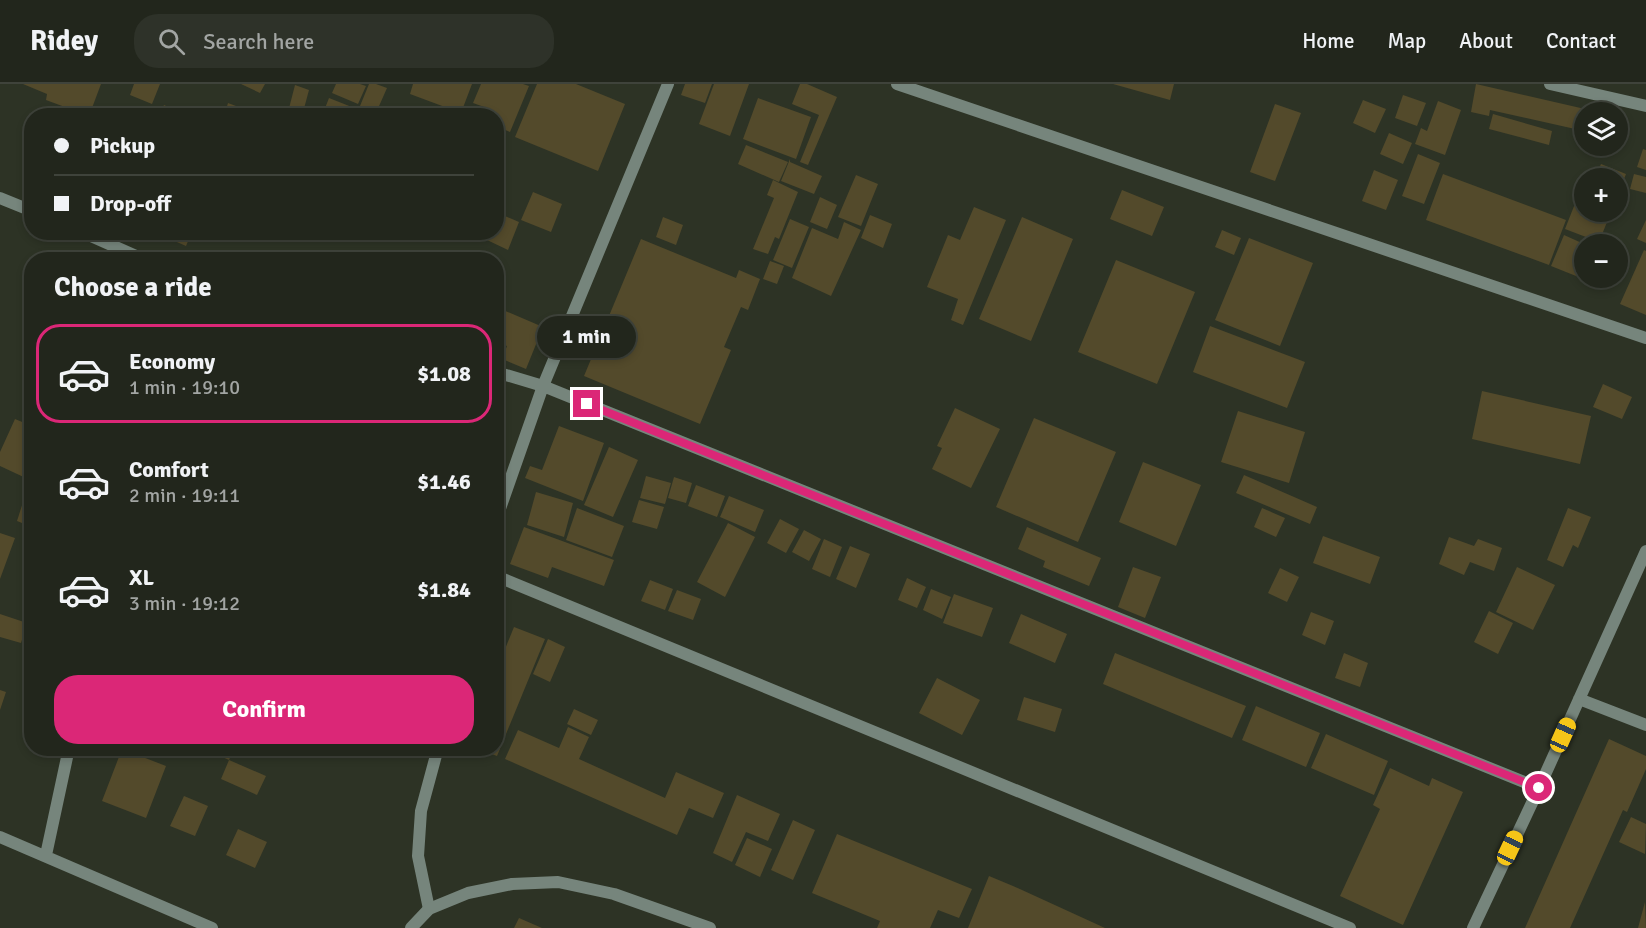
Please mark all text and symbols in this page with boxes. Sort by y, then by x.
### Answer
search box [134,14,554,68]
text: Ridey [30,24,98,58]
icon: search [155,25,188,58]
text: Search here [203,28,314,55]
text: Home [1302,28,1355,54]
text: Map [1388,28,1426,54]
text: About [1459,28,1513,54]
text: Contact [1546,28,1616,54]
map controls [1574,102,1628,288]
button: layers [1574,102,1628,156]
text: Pickup [90,132,155,159]
button: + [1574,168,1628,222]
text: Drop-off [90,190,171,217]
button: − [1574,234,1628,288]
text: Choose a ride [54,271,212,304]
callout: 1 min [538,317,636,359]
text: 1 min [562,324,611,349]
icon: car [57,347,111,401]
text: Economy [129,348,215,375]
text: $1.08 [417,360,471,387]
text: 1 min · 19:10 [129,375,240,400]
route end [573,390,600,417]
icon: car [57,455,111,509]
text: Comfort [129,456,209,483]
text: $1.46 [417,468,471,495]
text: 2 min · 19:11 [129,483,240,508]
icon: car [57,563,111,617]
text: XL [129,564,154,591]
text: $1.84 [417,576,471,603]
text: 3 min · 19:12 [129,591,240,616]
button: Confirm [54,675,474,744]
car [1547,715,1579,755]
route start [1525,774,1552,801]
car [1494,828,1526,868]

